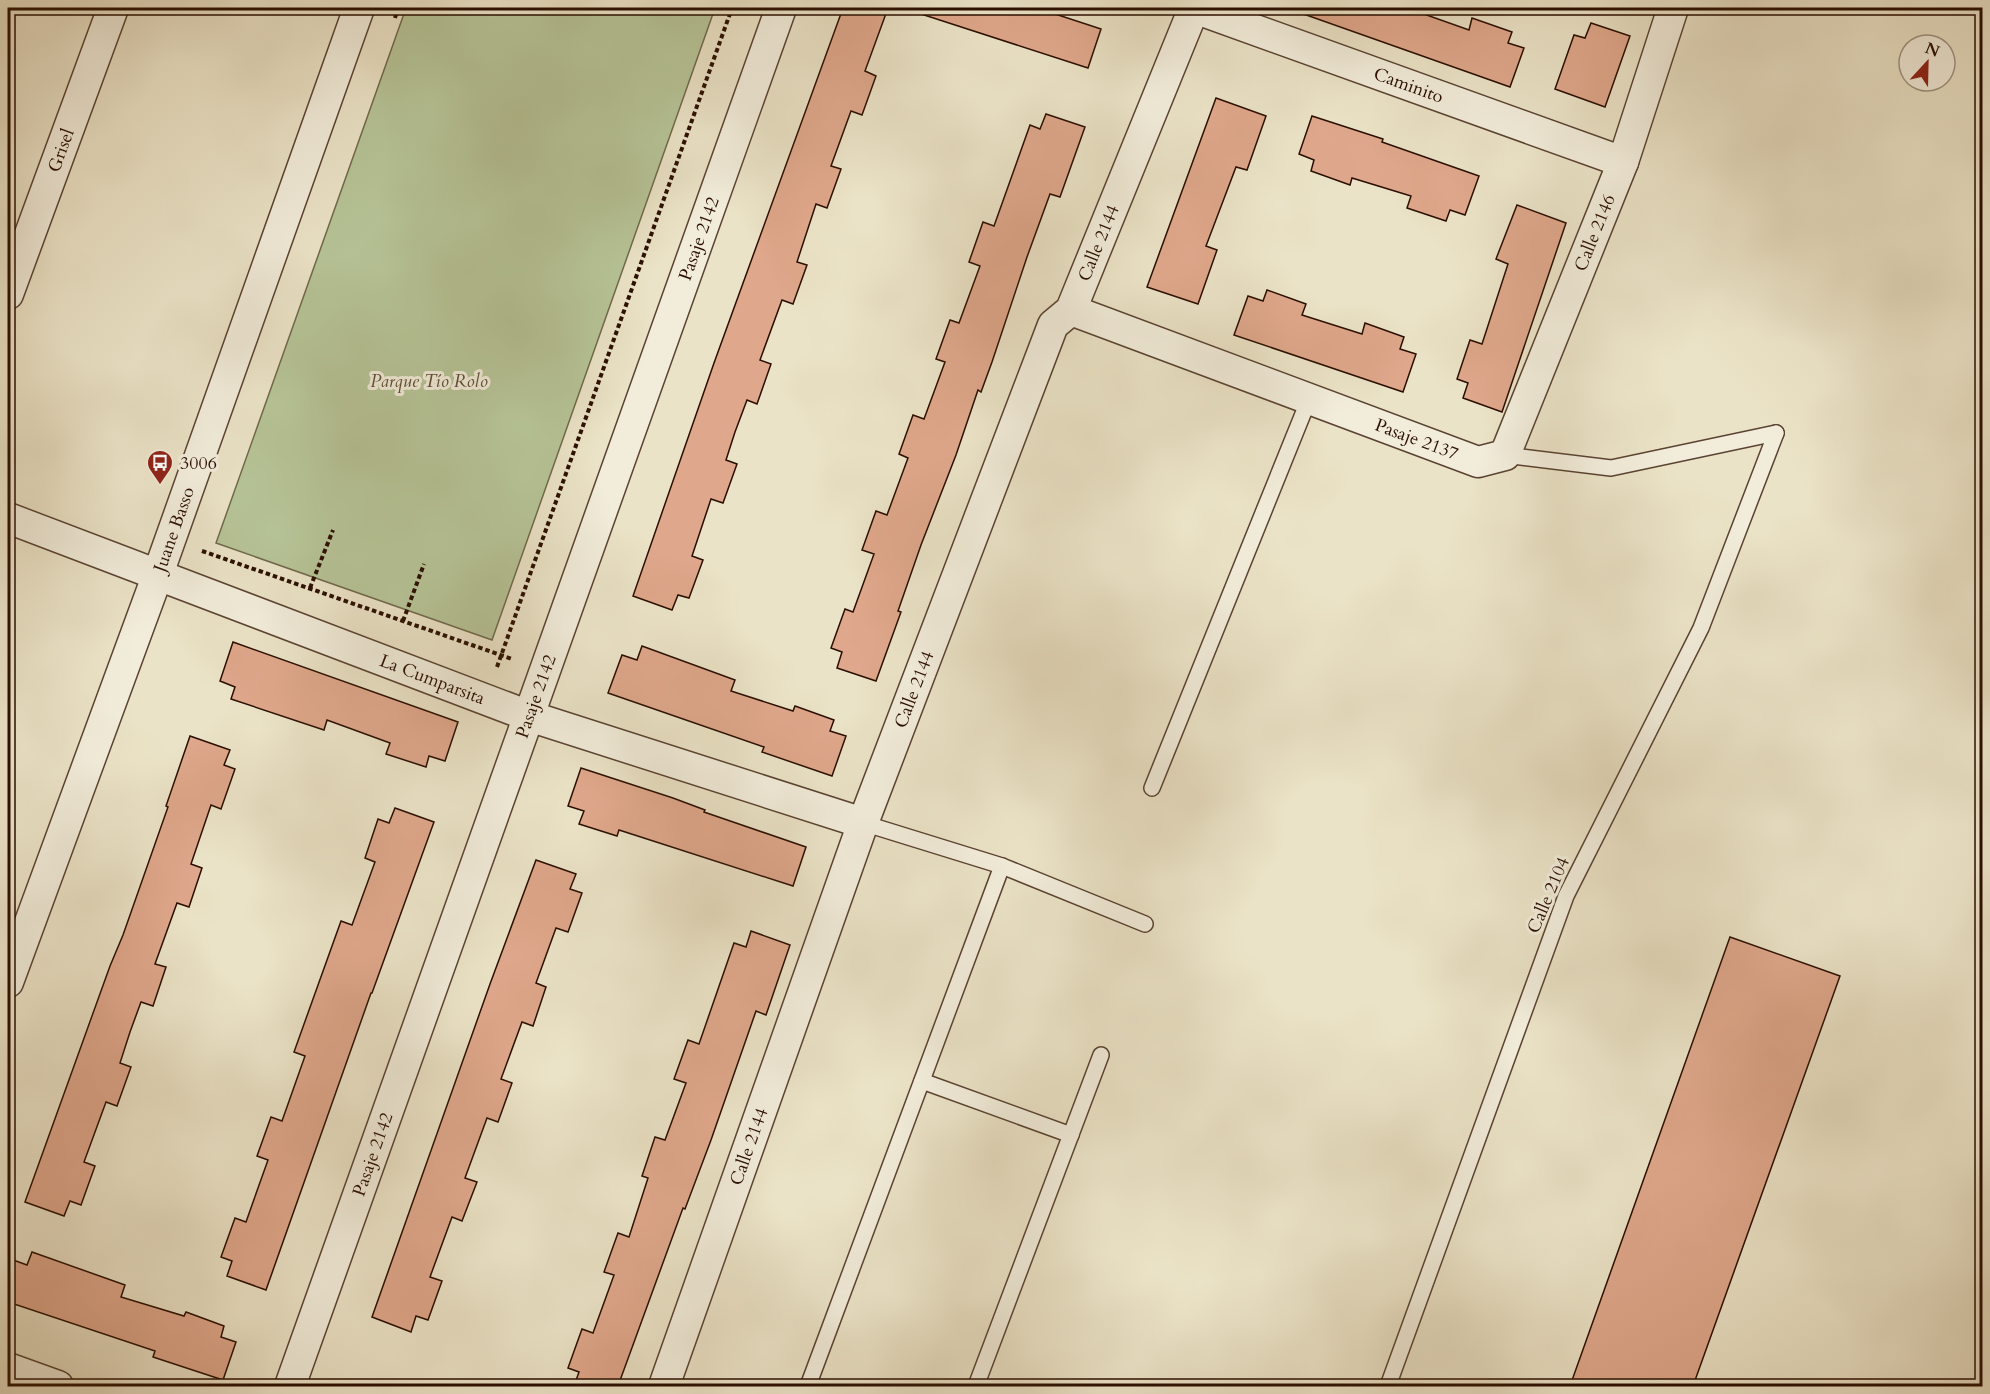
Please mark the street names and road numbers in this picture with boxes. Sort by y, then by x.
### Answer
street label: Caminito [1370,61,1447,110]
street label: Grisel [42,125,81,176]
street label: Calle 2146 [1568,191,1622,275]
street label: Pasaje 2142 [673,194,726,284]
street label: Calle 2144 [1072,201,1126,285]
street label: Pasaje 2137 [1371,413,1462,467]
street label: Juane Basso [147,483,201,578]
street label: La Cumparsita [376,648,489,711]
street label: Calle 2144 [888,648,940,732]
street label: Pasaje 2142 [510,651,563,742]
street label: Calle 2104 [1521,853,1576,937]
street label: Calle 2144 [724,1104,774,1189]
street label: Pasaje 2142 [347,1109,399,1200]

